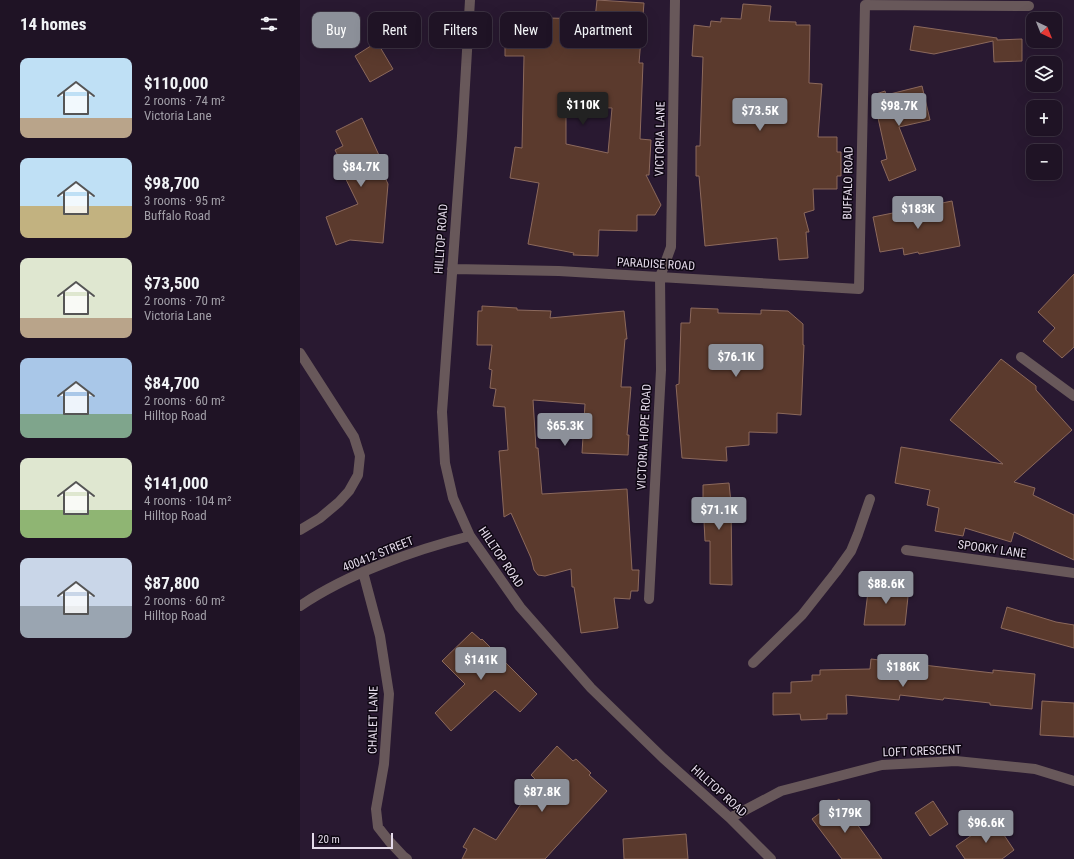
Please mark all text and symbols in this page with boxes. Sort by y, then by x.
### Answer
chip: Buy [312,12,360,48]
chip: Rent [368,12,421,48]
chip: Filters [429,12,492,48]
chip: New [500,12,552,48]
chip: Apartment [560,12,647,48]
north arrow [1026,12,1062,48]
map controls [1026,12,1062,180]
icon: filters [258,13,280,35]
text: 14 homes [20,14,86,34]
button: layers [1026,56,1062,92]
text: $110,000 [144,73,208,93]
icon: home [52,74,100,122]
pin: $110K [555,92,611,126]
text: 2 rooms · 74 m² [144,93,225,108]
pin: $98.7K [866,93,932,127]
text: $110K [566,97,600,112]
pin: $73.5K [727,98,793,132]
text: $98.7K [880,98,918,113]
button: + [1026,100,1062,136]
street label: VICTORIA LANE [652,101,668,177]
text: $73.5K [741,103,779,118]
text: Victoria Lane [144,108,211,123]
button: − [1026,144,1062,180]
street label: BUFFALO ROAD [840,146,856,220]
pin: $84.7K [328,154,394,188]
text: $84.7K [342,159,380,174]
text: $98,700 [144,173,200,193]
icon: home [52,174,100,222]
text: 3 rooms · 95 m² [144,193,225,208]
pin: $183K [890,196,946,230]
text: $183K [901,201,935,216]
street label: HILLTOP ROAD [432,203,450,274]
text: Buffalo Road [144,208,210,223]
street label: PARADISE ROAD [617,255,695,273]
text: $73,500 [144,273,200,293]
icon: home [52,274,100,322]
text: 2 rooms · 70 m² [144,293,225,308]
text: Victoria Lane [144,308,211,323]
pin: $76.1K [703,344,769,378]
text: $76.1K [717,349,755,364]
text: $84,700 [144,373,200,393]
icon: home [52,374,100,422]
street label: VICTORIA HOPE ROAD [634,384,654,490]
text: 2 rooms · 60 m² [144,393,225,408]
text: Hilltop Road [144,408,207,423]
pin: $65.3K [532,413,598,447]
text: $65.3K [546,418,584,433]
text: $141,000 [144,473,208,493]
icon: home [52,474,100,522]
text: 4 rooms · 104 m² [144,493,231,508]
pin: $71.1K [686,497,752,531]
text: $71.1K [700,502,738,517]
text: Hilltop Road [144,508,207,523]
street label: HILLTOP ROAD [476,524,527,590]
street label: 400412 STREET [340,533,416,575]
street label: SPOOKY LANE [957,537,1027,561]
pin: $88.6K [853,571,919,605]
text: $87,800 [144,573,200,593]
icon: home [52,574,100,622]
text: $88.6K [867,576,905,591]
text: 2 rooms · 60 m² [144,593,225,608]
text: Hilltop Road [144,608,207,623]
pin: $141K [453,647,509,681]
text: $141K [464,652,498,667]
pin: $186K [875,654,931,688]
text: $186K [886,659,920,674]
street label: CHALET LANE [365,686,381,754]
street label: LOFT CRESCENT [882,743,962,759]
street label: HILLTOP ROAD [688,762,750,820]
pin: $87.8K [509,779,575,813]
text: $87.8K [523,784,561,799]
pin: $179K [817,800,873,834]
text: $179K [828,805,862,820]
pin: $96.6K [953,810,1019,844]
text: $96.6K [967,815,1005,830]
scale bar [312,831,393,850]
text: 20 m [318,833,340,846]

